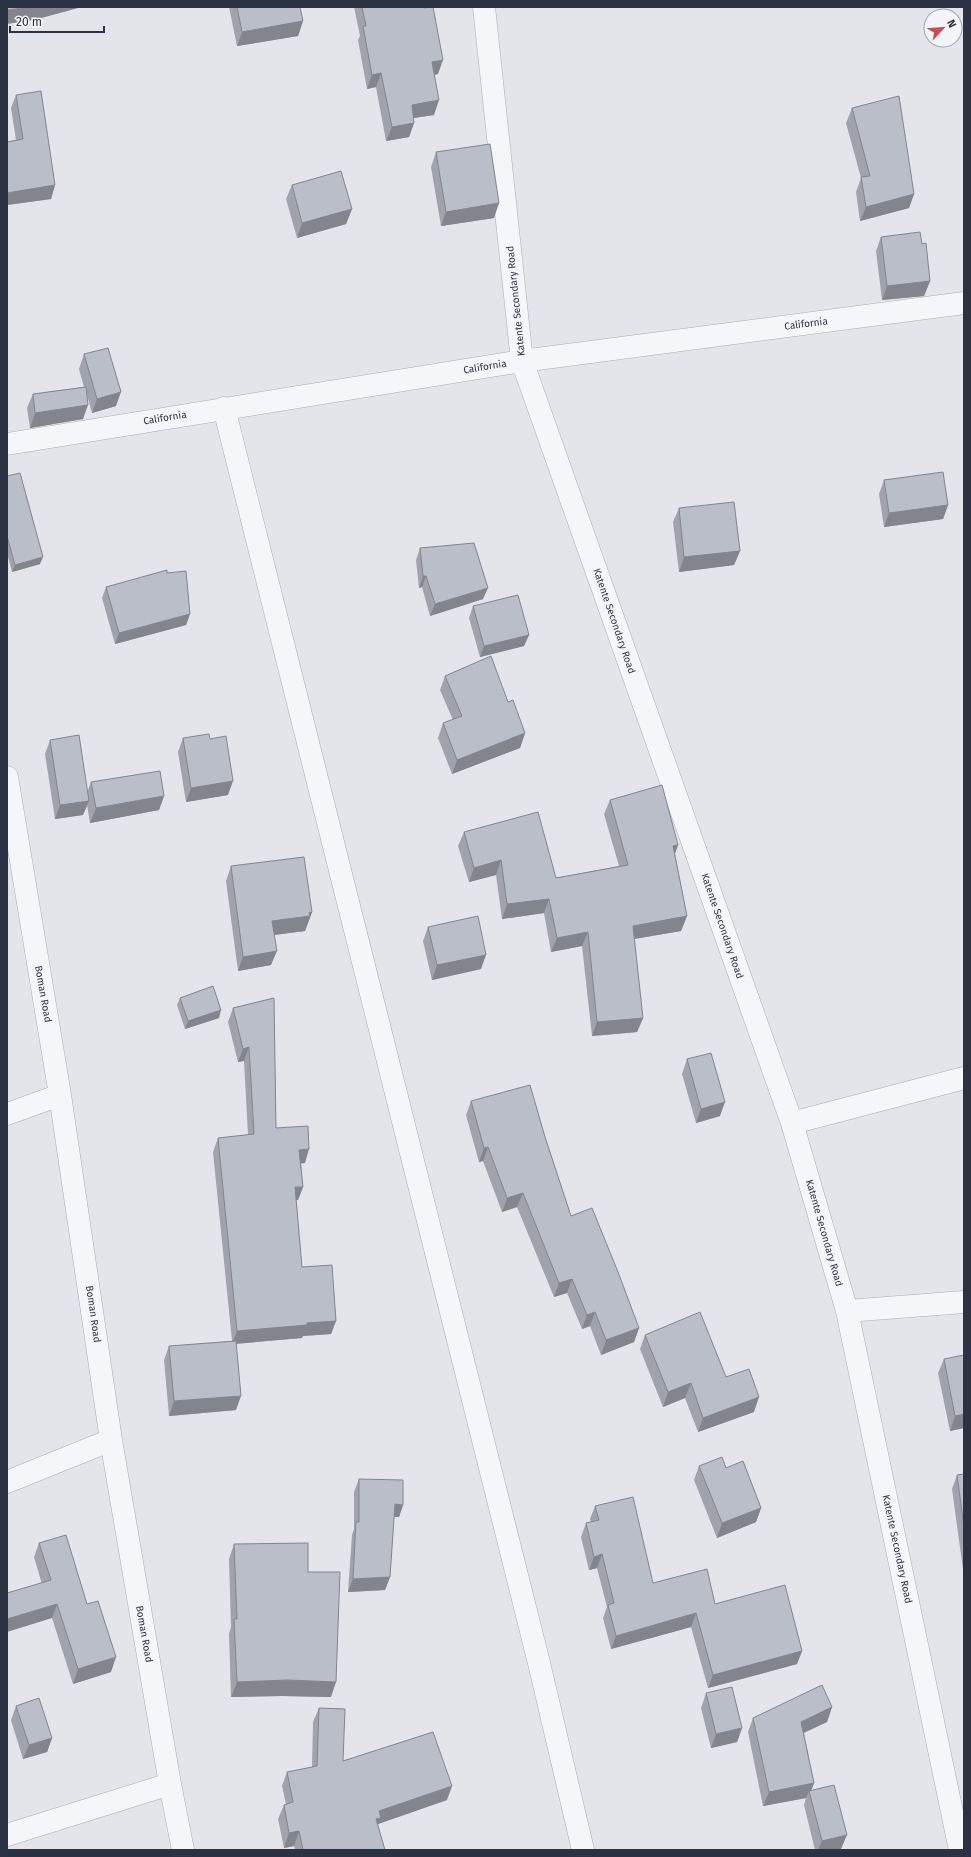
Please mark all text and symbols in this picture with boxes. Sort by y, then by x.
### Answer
scale bar [10,8,104,34]
north arrow [923,8,963,48]
text: 20 m [16,15,42,29]
text: N [944,18,959,30]
street label: Katente Secondary Road [504,245,528,357]
street label: California [784,315,828,333]
street label: California [462,358,508,376]
street label: California [142,409,188,427]
street label: Katente Secondary Road [590,567,638,675]
street label: Katente Secondary Road [698,872,746,980]
street label: Boman Road [32,965,54,1023]
street label: Katente Secondary Road [803,1178,845,1288]
street label: Boman Road [83,1285,103,1343]
street label: Katente Secondary Road [880,1494,914,1604]
street label: Boman Road [133,1605,155,1663]

